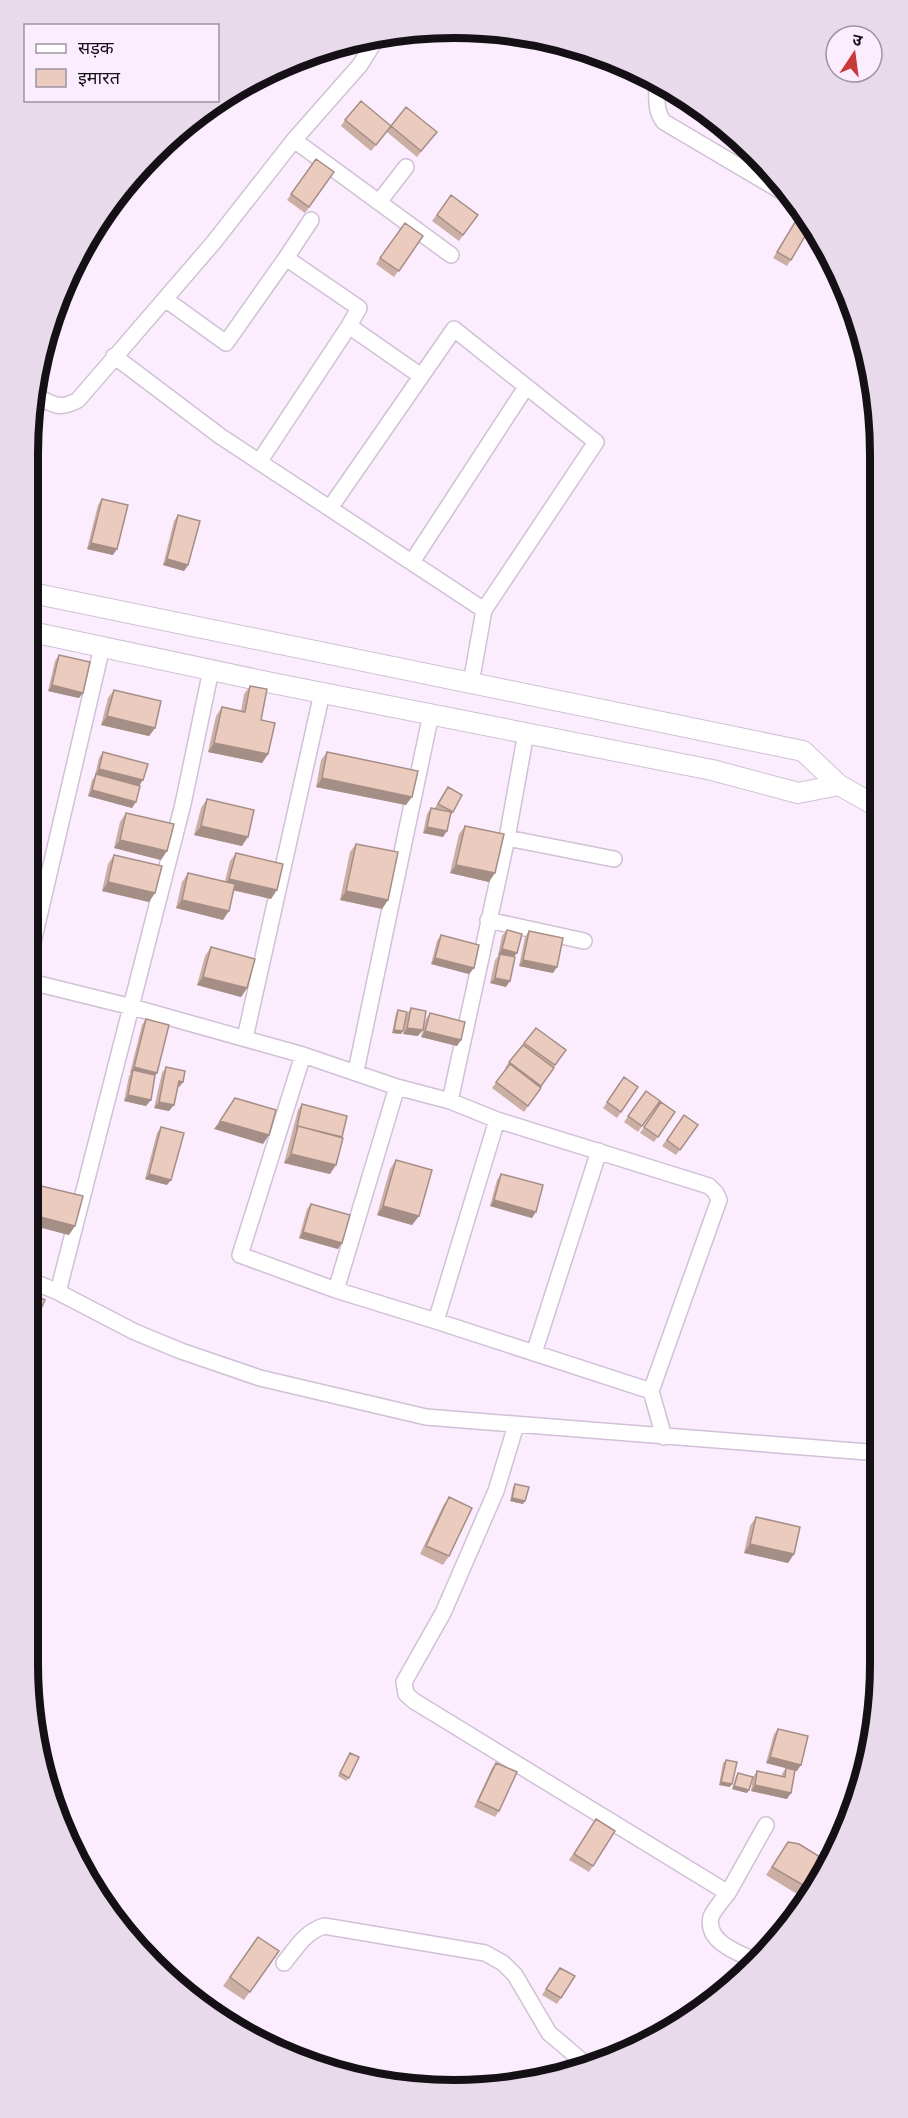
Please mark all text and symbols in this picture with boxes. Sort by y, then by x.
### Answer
legend [24,24,219,102]
north arrow [824,24,884,84]
text: उ [851,32,864,49]
text: सड़क [78,40,115,58]
text: इमारत [78,70,121,88]

